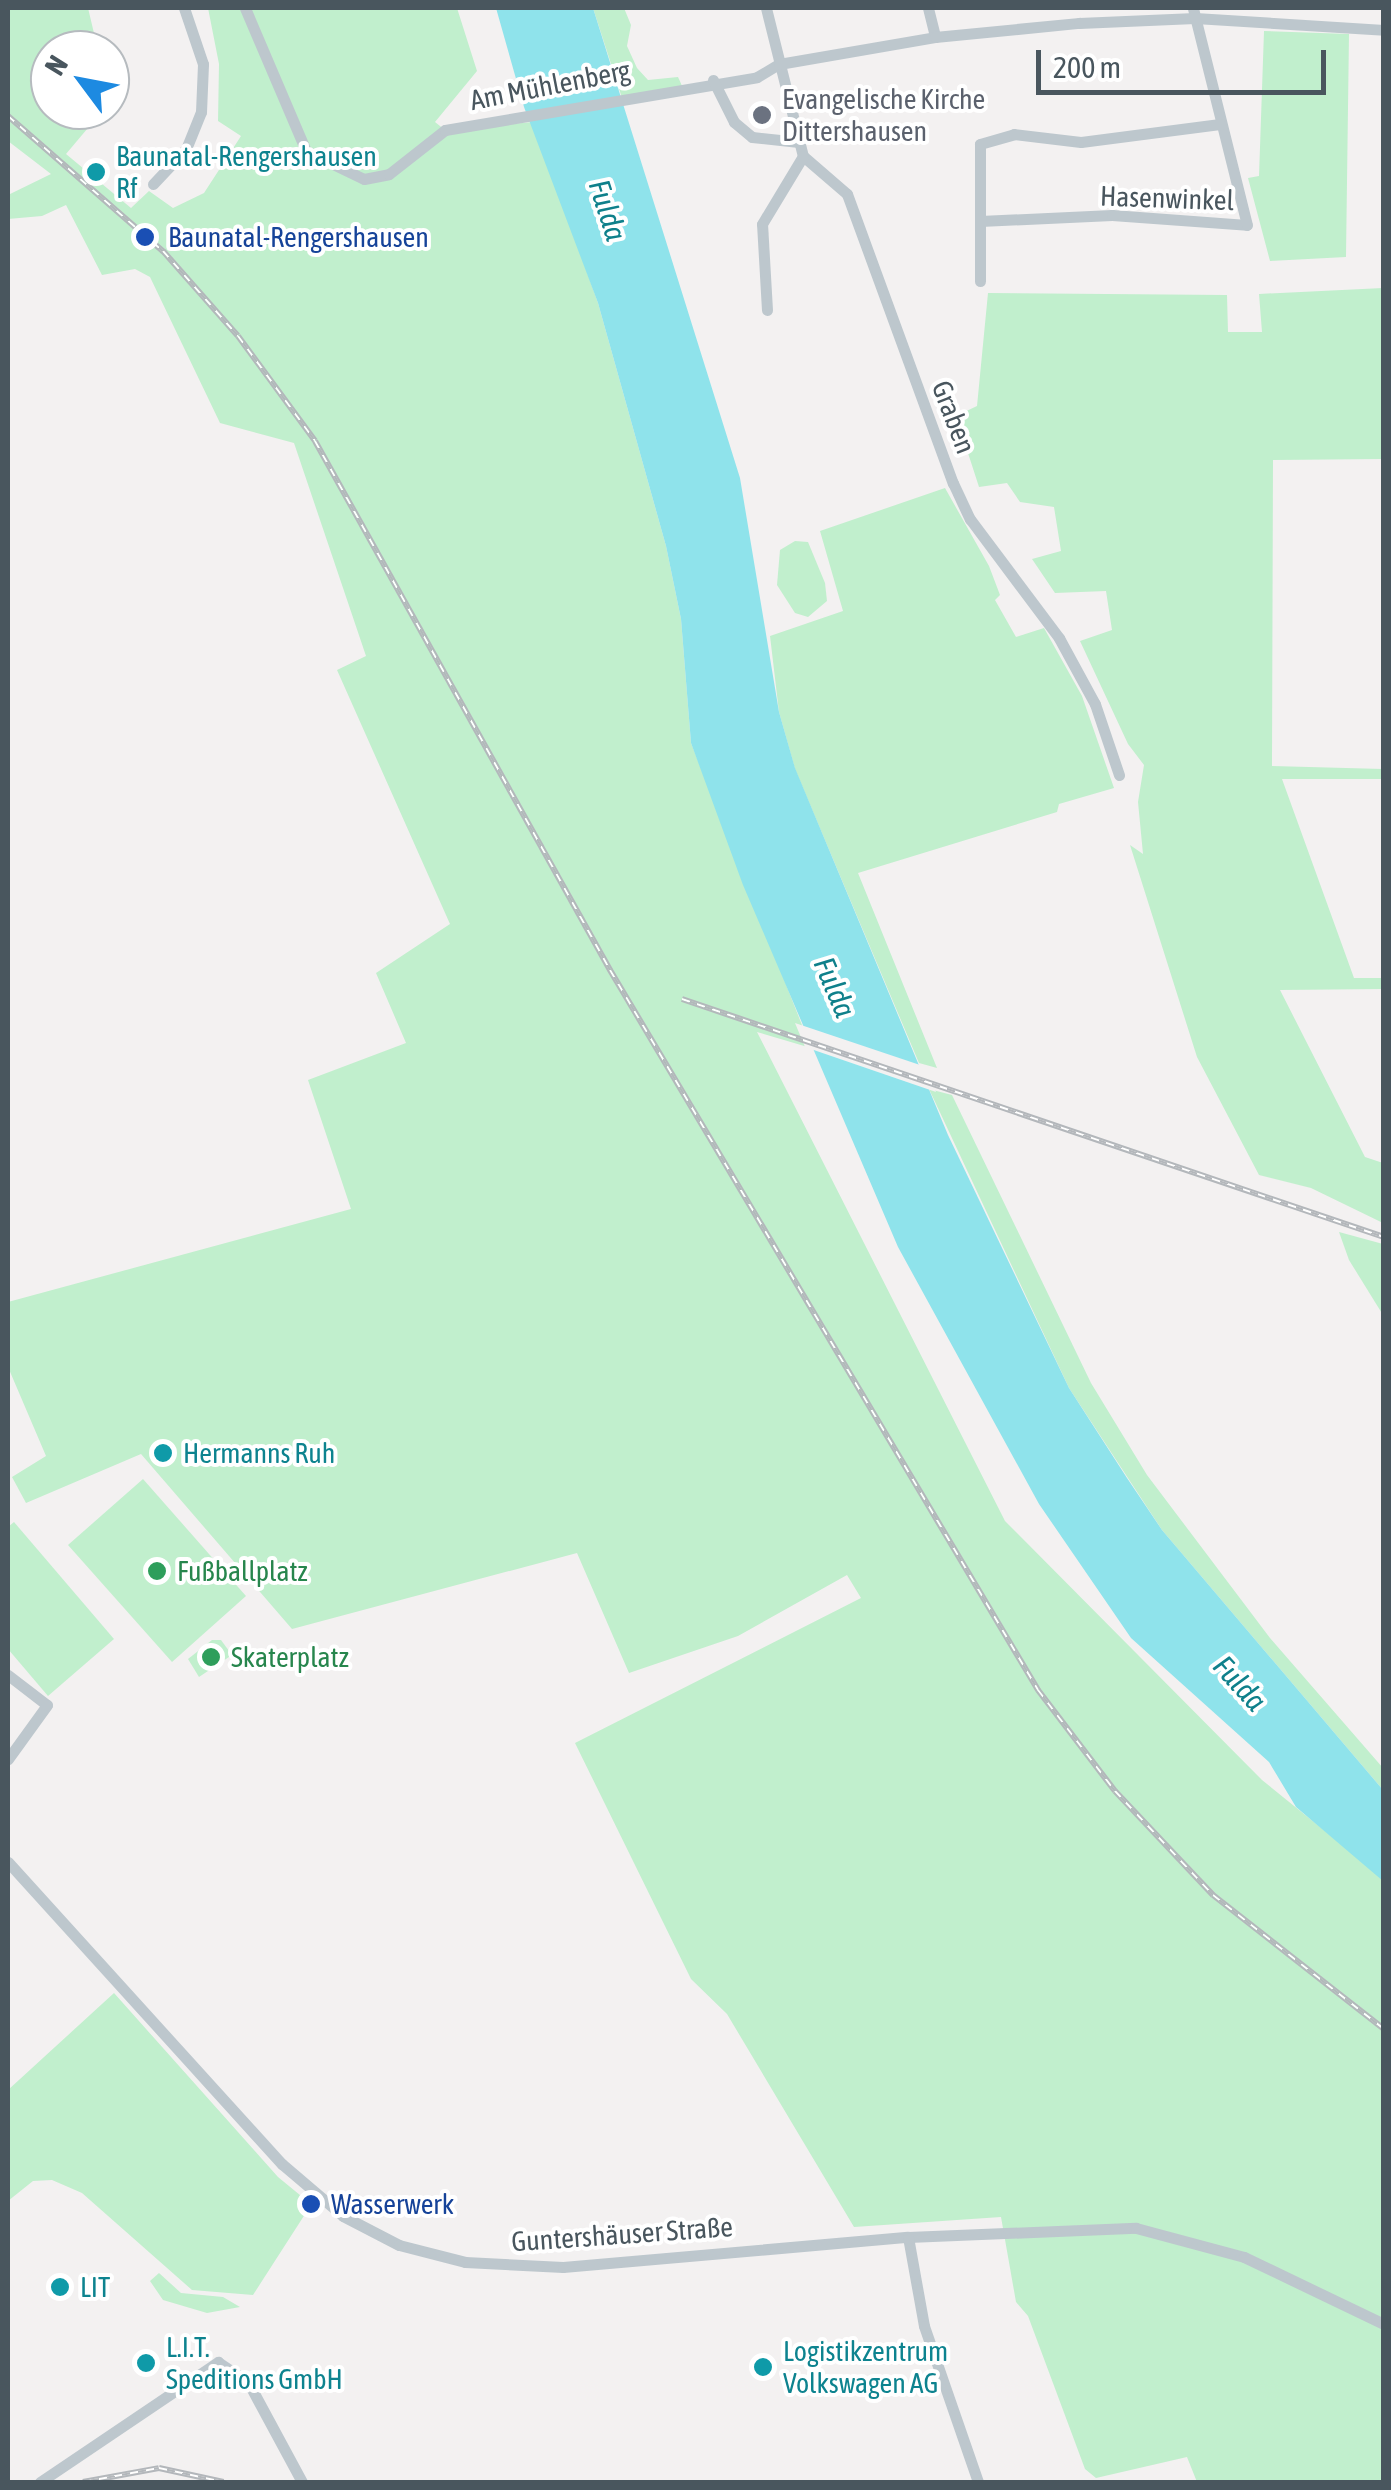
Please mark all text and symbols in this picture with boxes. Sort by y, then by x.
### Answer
north arrow [30,30,130,130]
scale bar [1041,30,1331,92]
text: N [38,50,74,81]
text: 200 m [1053,50,1121,84]
street label: Am Mühlenberg [467,53,633,117]
place label: Evangelische Kirche Dittershausen [782,82,985,148]
marker: Evangelische Kirche Dittershausen [751,104,773,126]
place label: Baunatal-Rengershausen Rf [116,139,377,205]
marker: Baunatal-Rengershausen Rf [85,161,107,183]
water label: Fulda [581,175,635,245]
street label: Hasenwinkel [1099,179,1235,217]
place label: Baunatal-Rengershausen [168,220,429,254]
marker: Baunatal-Rengershausen [132,224,158,250]
street label: Graben [925,376,983,458]
water label: Fulda [806,951,864,1023]
place label: Hermanns Ruh [183,1436,335,1470]
marker: Hermanns Ruh [152,1442,174,1464]
place label: Fußballplatz [177,1554,308,1588]
marker: Fußballplatz [146,1560,168,1582]
place label: Skaterplatz [231,1640,349,1674]
marker: Skaterplatz [200,1646,222,1668]
water label: Fulda [1206,1648,1274,1718]
place label: Wasserwerk [331,2187,454,2221]
marker: Wasserwerk [300,2193,322,2215]
street label: Guntershäuser Straße [510,2210,734,2258]
place label: LIT [80,2270,110,2304]
marker: LIT [49,2276,71,2298]
place label: L.I.T. Speditions GmbH [166,2330,343,2396]
place label: Logistikzentrum Volkswagen AG [783,2334,948,2400]
marker: L.I.T. Speditions GmbH [135,2352,157,2374]
marker: Logistikzentrum Volkswagen AG [752,2356,774,2378]

